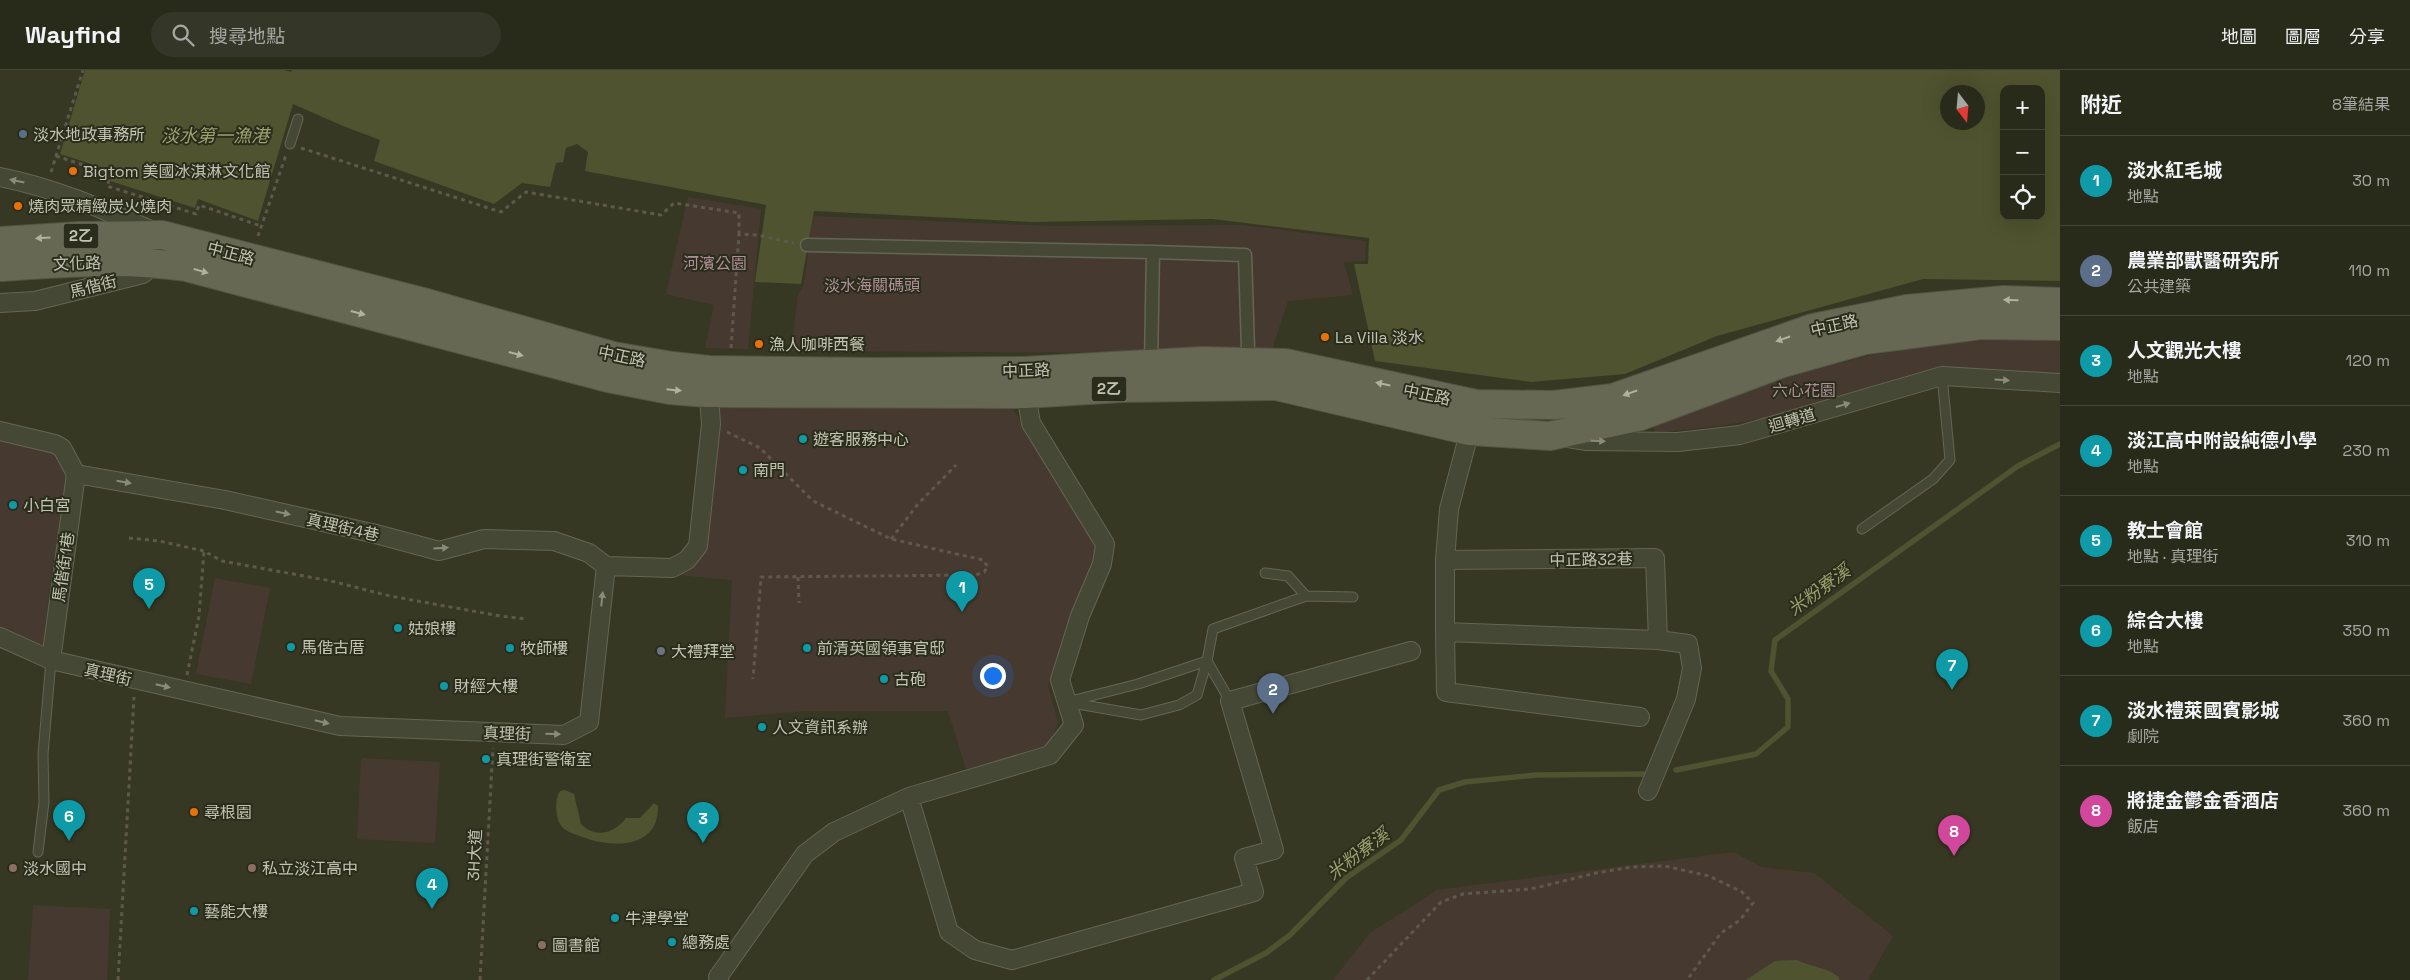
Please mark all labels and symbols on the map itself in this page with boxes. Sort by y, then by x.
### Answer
north arrow [1940,85,1985,130]
place label: 淡水地政事務所 [33,124,145,145]
water label: 淡水第一漁港 [161,124,272,147]
marker: 淡水地政事務所 [17,128,29,140]
place label: Bigtom 美國冰淇淋文化館 [83,161,271,182]
marker: Bigtom 美國冰淇淋文化館 [67,165,79,177]
one-way arrow [8,176,24,184]
place label: 燒肉眾精緻炭火燒肉 [28,196,172,217]
marker: 燒肉眾精緻炭火燒肉 [12,200,24,212]
road number: 2乙 [64,224,98,248]
one-way arrow [35,234,51,242]
street label: 中正路 [205,237,257,270]
street label: 文化路 [53,252,101,275]
park label: 河濱公園 [683,253,747,274]
one-way arrow [194,267,209,275]
street label: 馬偕街 [67,270,119,302]
park label: 淡水海關碼頭 [824,275,920,296]
one-way arrow [2003,296,2019,304]
one-way arrow [351,309,366,317]
street label: 中正路 [1808,310,1860,341]
place label: La Villa 淡水 [1335,327,1424,348]
marker: La Villa 淡水 [1319,331,1331,343]
place label: 漁人咖啡西餐 [769,334,865,355]
one-way arrow [1775,335,1790,343]
marker: 漁人咖啡西餐 [753,338,765,350]
street label: 中正路 [596,341,648,372]
one-way arrow [508,350,523,358]
street label: 中正路 [1002,359,1050,382]
road number: 2乙 [1092,376,1126,402]
one-way arrow [1994,376,2010,384]
street label: 中正路 [1401,379,1453,410]
one-way arrow [1376,380,1391,388]
park label: 六心花園 [1772,380,1836,401]
one-way arrow [666,386,682,394]
one-way arrow [1622,389,1637,397]
one-way arrow [1836,400,1851,408]
street label: 迴轉道 [1766,404,1818,437]
place label: 遊客服務中心 [813,429,909,450]
marker: 遊客服務中心 [797,433,809,445]
one-way arrow [1590,437,1606,445]
place label: 南門 [753,460,785,481]
marker: 南門 [737,464,749,476]
one-way arrow [116,479,132,487]
place label: 小白宮 [23,495,71,516]
marker: 小白宮 [7,499,19,511]
one-way arrow [276,509,291,517]
street label: 真理街4巷 [304,509,381,546]
street label: 馬偕街1巷 [48,531,79,604]
one-way arrow [434,544,450,552]
street label: 中正路32巷 [1549,548,1633,571]
water label: 米粉寮溪 [1783,557,1857,620]
pin: 5 [133,568,165,609]
pin: 1 [946,571,978,612]
one-way arrow [598,590,606,606]
place label: 姑娘樓 [408,618,456,639]
marker: 姑娘樓 [392,622,404,634]
place label: 馬偕古厝 [301,637,365,658]
place label: 牧師樓 [520,638,568,659]
place label: 前清英國領事官邸 [817,638,945,659]
marker: 馬偕古厝 [285,641,297,653]
place label: 大禮拜堂 [671,641,735,662]
marker: 牧師樓 [504,642,516,654]
marker: 前清英國領事官邸 [801,642,813,654]
marker: 大禮拜堂 [655,645,667,657]
pin: 7 [1936,649,1968,690]
street label: 真理街 [82,659,134,690]
your location [980,663,1006,689]
place label: 古砲 [894,669,926,690]
marker: 古砲 [878,673,890,685]
pin: 2 [1257,673,1289,714]
place label: 財經大樓 [454,676,518,697]
marker: 財經大樓 [438,680,450,692]
one-way arrow [156,682,171,690]
place label: 人文資訊系辦 [772,717,868,738]
one-way arrow [314,718,329,726]
marker: 人文資訊系辦 [756,721,768,733]
street label: 真理街 [483,722,531,745]
one-way arrow [546,731,562,739]
place label: 真理街警衛室 [496,749,592,770]
marker: 真理街警衛室 [480,753,492,765]
pin: 6 [53,800,85,841]
place label: 尋根園 [204,802,252,823]
pin: 3 [687,802,719,843]
marker: 尋根園 [188,806,200,818]
pin: 8 [1938,815,1970,856]
water label: 米粉寮溪 [1322,821,1396,884]
street label: 3H大道 [463,828,486,882]
place label: 淡水國中 [23,858,87,879]
place label: 私立淡江高中 [262,858,358,879]
marker: 淡水國中 [7,862,19,874]
marker: 私立淡江高中 [246,862,258,874]
pin: 4 [416,868,448,909]
place label: 藝能大樓 [204,901,268,922]
marker: 藝能大樓 [188,905,200,917]
place label: 牛津學堂 [625,908,689,929]
marker: 牛津學堂 [609,912,621,924]
place label: 總務處 [682,932,730,953]
place label: 圖書館 [552,935,600,956]
marker: 總務處 [666,936,678,948]
marker: 圖書館 [536,939,548,951]

